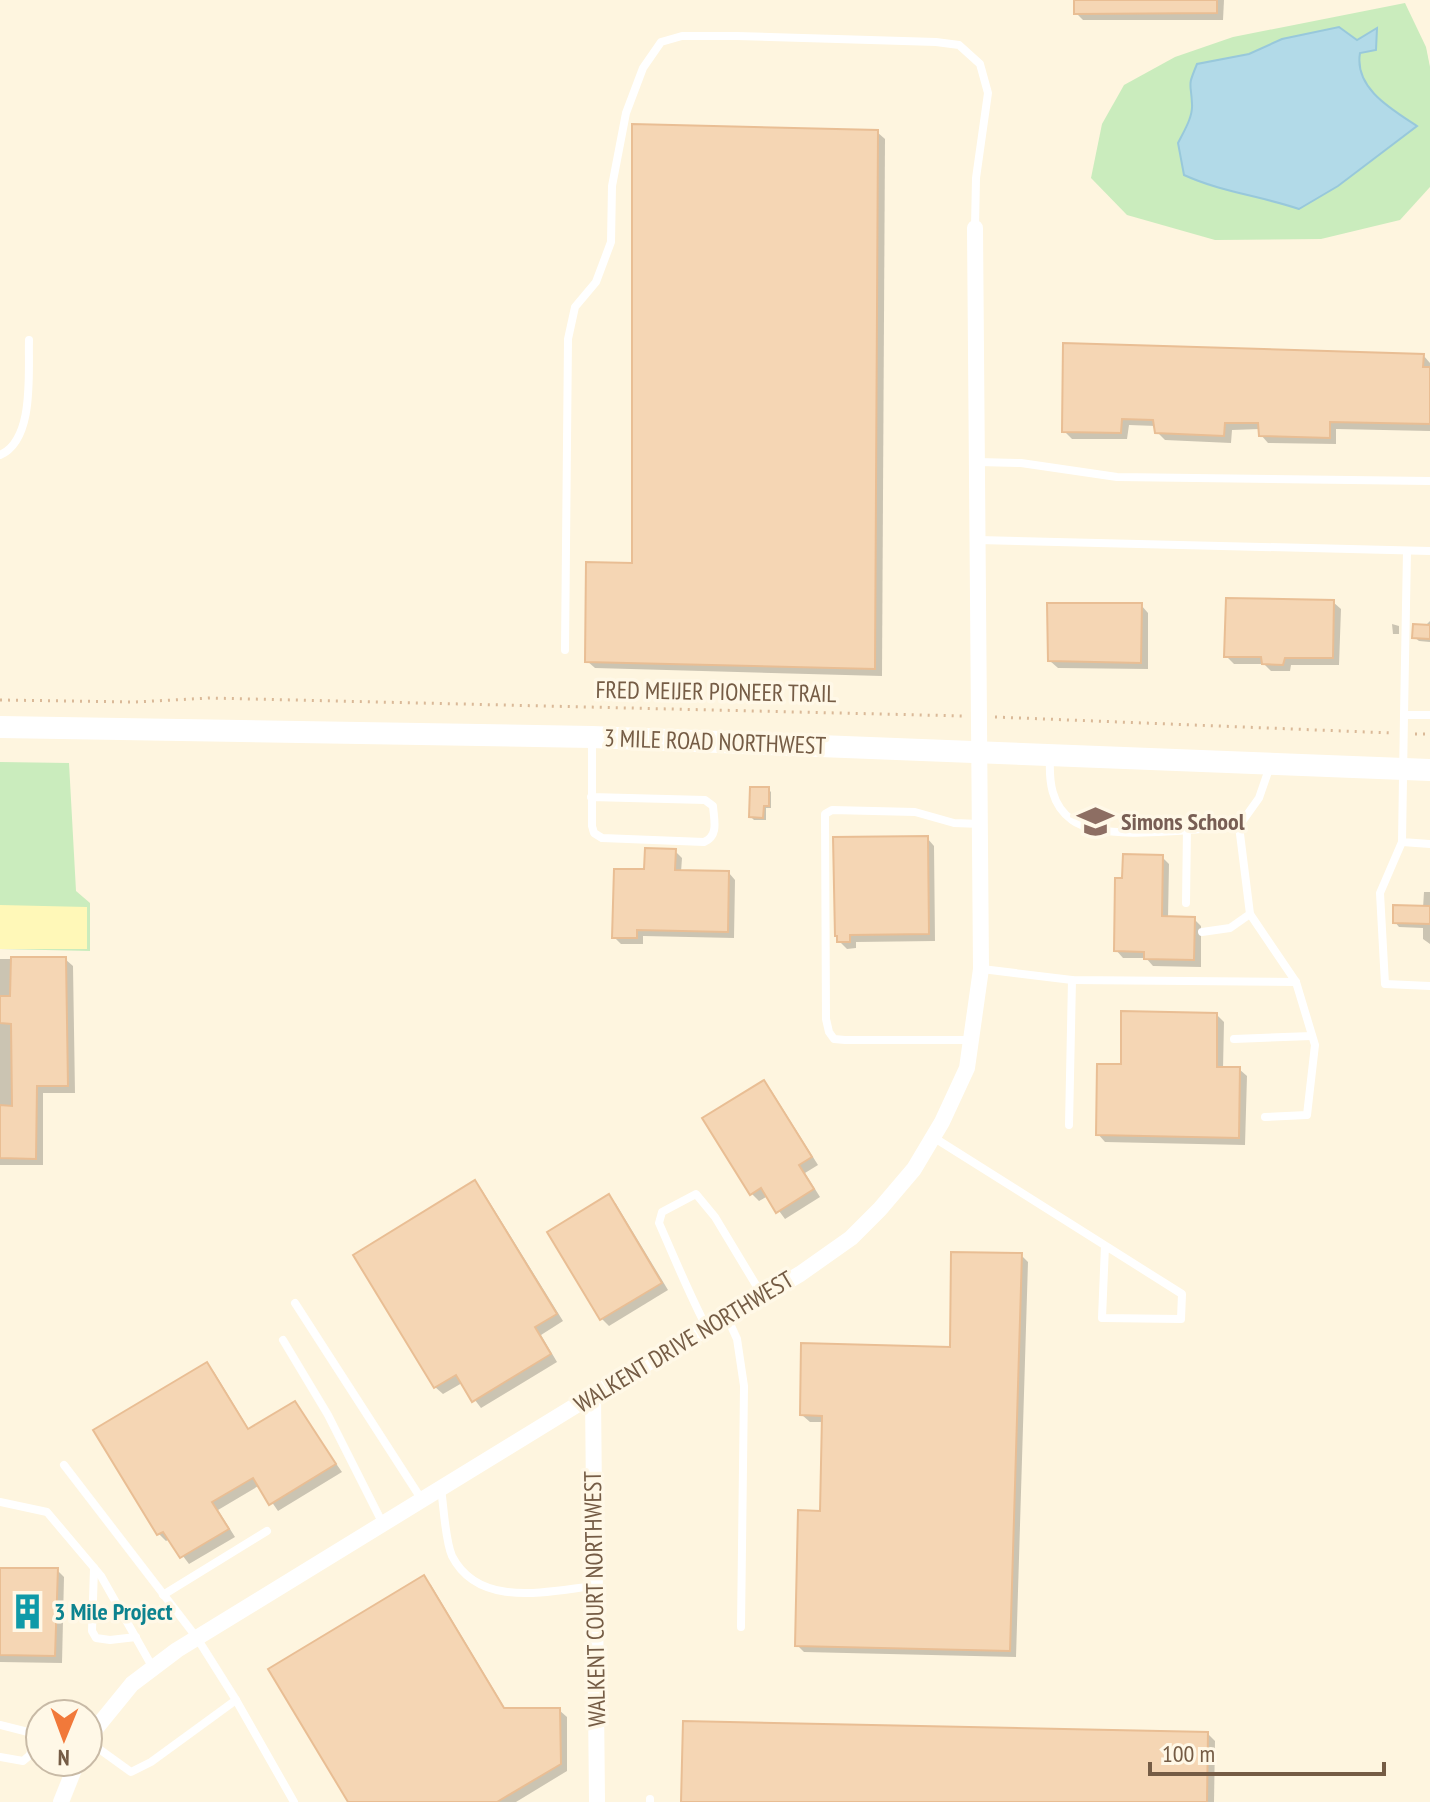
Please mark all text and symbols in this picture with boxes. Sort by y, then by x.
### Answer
street label: FRED MEIJER PIONEER TRAIL [595,674,837,709]
street label: 3 MILE ROAD NORTHWEST [603,722,827,761]
school or university icon: Simons School [1076,803,1114,841]
place label: Simons School [1121,806,1245,837]
street label: WALKENT DRIVE NORTHWEST [568,1264,799,1419]
street label: WALKENT COURT NORTHWEST [577,1470,612,1727]
building icon: 3 Mile Project [9,1593,47,1631]
place label: 3 Mile Project [54,1596,172,1627]
north arrow [24,1698,104,1778]
scale bar [1150,1726,1384,1776]
text: 100 m [1162,1738,1215,1769]
text: N [57,1744,70,1772]

